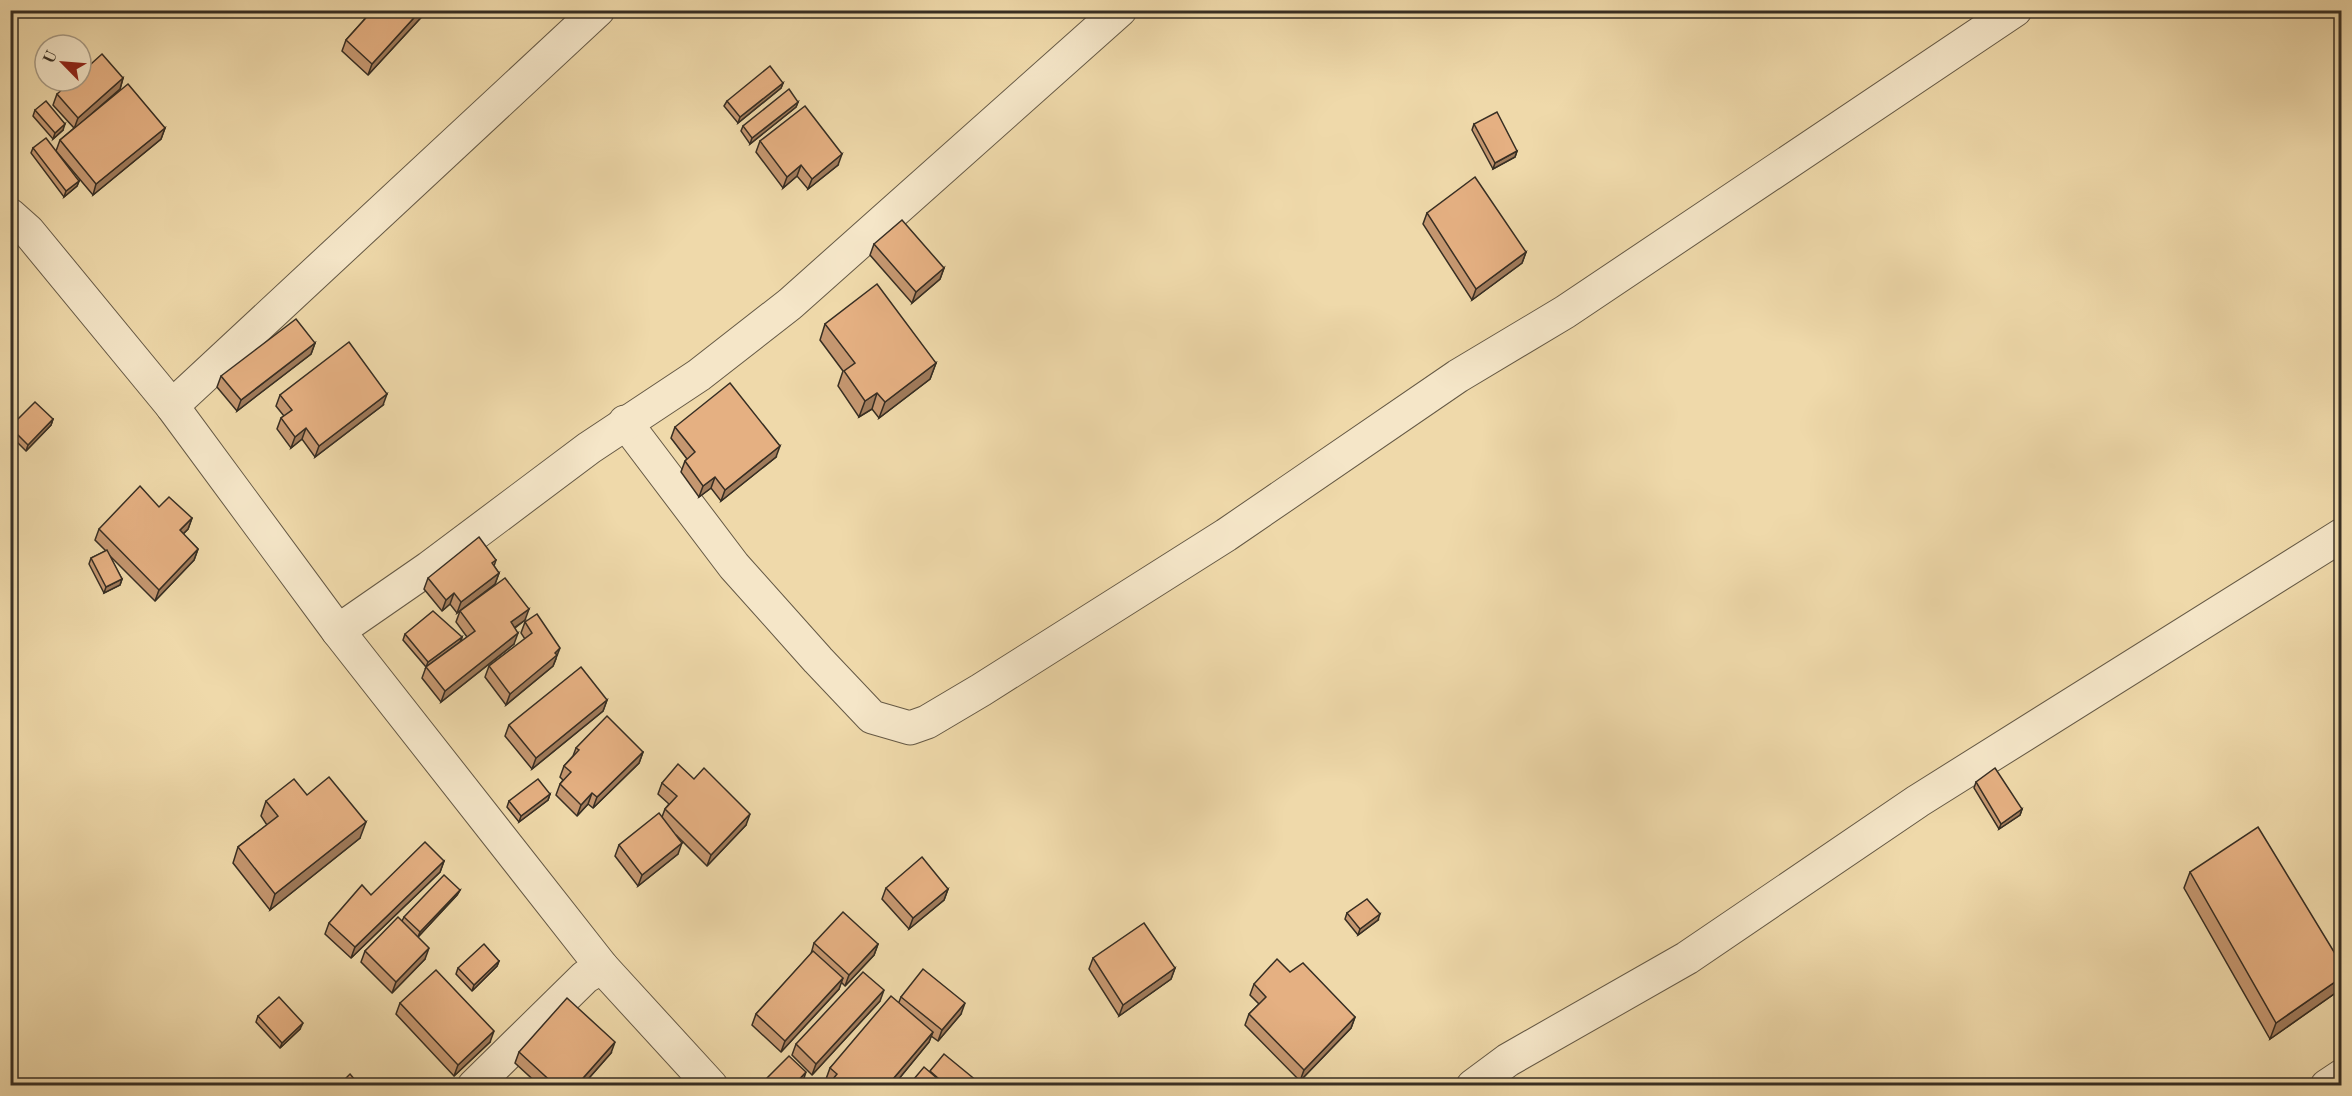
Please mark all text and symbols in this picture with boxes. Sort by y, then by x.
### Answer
north arrow [33,33,93,93]
text: U [41,48,61,67]

